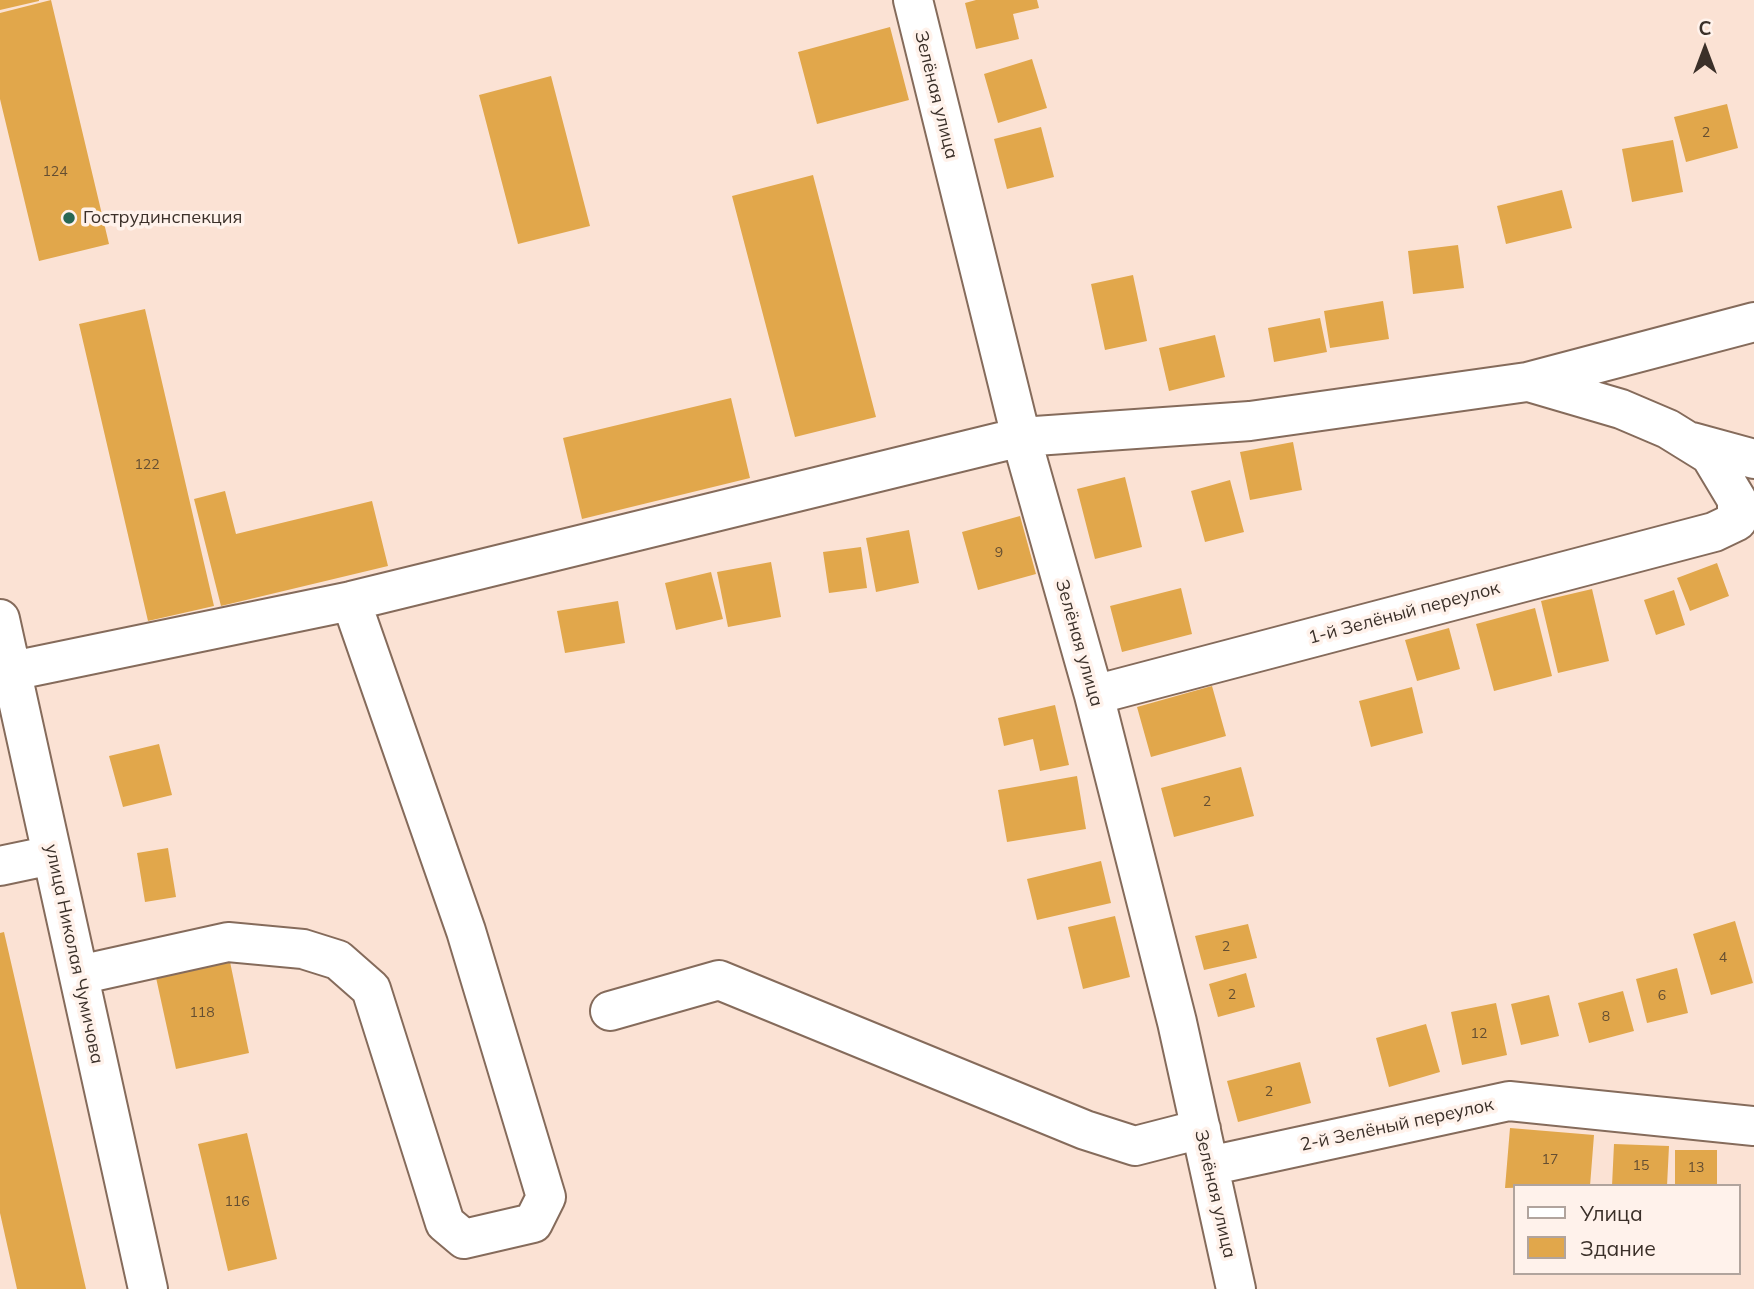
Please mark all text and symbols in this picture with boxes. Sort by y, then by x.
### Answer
north arrow [1670,14,1740,84]
text: С [1698,16,1712,40]
street label: Зелёная улица [910,29,962,161]
house number: 2 [1702,125,1710,141]
house number: 124 [42,164,68,180]
place label: Гострудинспекция [83,207,242,229]
marker: Гострудинспекция [61,210,77,226]
house number: 122 [134,457,160,473]
house number: 9 [995,545,1003,561]
street label: Зелёная улица [1051,577,1107,709]
street label: 1-й Зелёный переулок [1306,577,1502,649]
house number: 2 [1203,794,1211,810]
street label: улица Николая Чумичова [40,842,108,1066]
house number: 2 [1222,939,1230,955]
house number: 4 [1719,950,1727,966]
house number: 2 [1228,987,1236,1003]
house number: 6 [1658,988,1666,1004]
house number: 118 [189,1005,215,1021]
house number: 8 [1602,1009,1610,1025]
house number: 12 [1471,1026,1487,1042]
house number: 2 [1265,1084,1273,1100]
street label: 2-й Зелёный переулок [1298,1094,1496,1156]
street label: Зелёная улица [1190,1128,1240,1260]
house number: 17 [1542,1152,1558,1168]
house number: 15 [1633,1158,1649,1174]
house number: 13 [1688,1160,1704,1176]
legend [1512,1184,1740,1275]
house number: 116 [224,1194,250,1210]
text: Улица [1580,1200,1643,1226]
text: Здание [1580,1235,1656,1261]

